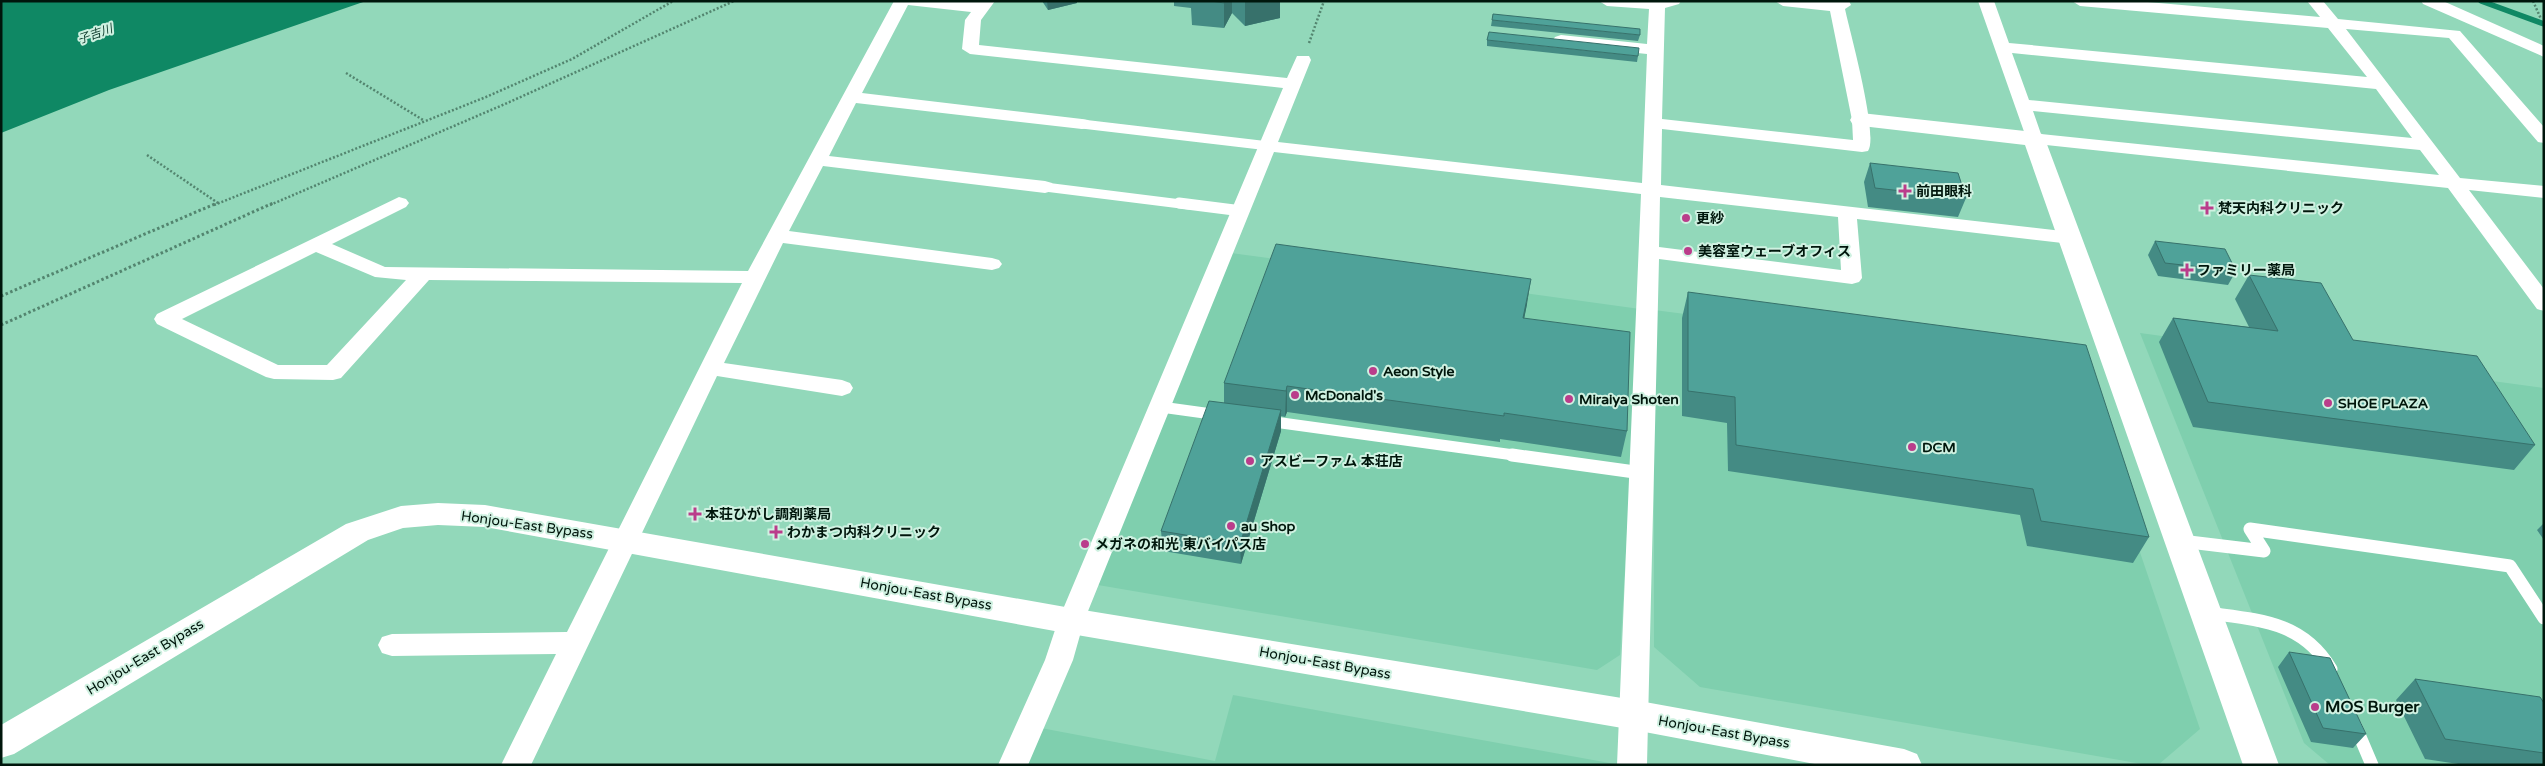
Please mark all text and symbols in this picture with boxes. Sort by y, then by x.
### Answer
water label: 子吉川 [76,21,116,46]
place label: 前田眼科 [1916,183,1972,200]
marker: 前田眼科 [1898,184,1912,198]
place label: 梵天内科クリニック [2218,200,2344,217]
marker: 梵天内科クリニック [2200,201,2214,215]
place label: 更紗 [1696,210,1724,227]
marker: 更紗 [1680,212,1692,224]
place label: 美容室ウェーブオフィス [1698,243,1851,260]
marker: 美容室ウェーブオフィス [1682,245,1694,257]
place label: ファミリー薬局 [2197,262,2295,279]
marker: ファミリー薬局 [2181,264,2193,276]
place label: Aeon Style [1383,363,1454,380]
marker: Aeon Style [1367,365,1379,377]
place label: McDonald's [1305,387,1383,404]
marker: McDonald's [1289,389,1301,401]
place label: Miraiya Shoten [1579,391,1679,408]
marker: Miraiya Shoten [1563,393,1575,405]
place label: SHOE PLAZA [2338,395,2429,412]
marker: SHOE PLAZA [2322,397,2334,409]
place label: DCM [1922,439,1956,456]
marker: DCM [1906,441,1918,453]
place label: アスビーファム 本荘店 [1260,453,1403,470]
marker: アスビーファム 本荘店 [1244,455,1256,467]
place label: 本荘ひがし調剤薬局 [705,506,831,523]
street label: Honjou-East Bypass [460,507,594,543]
marker: 本荘ひがし調剤薬局 [689,508,701,520]
place label: au Shop [1241,518,1296,535]
marker: au Shop [1225,520,1237,532]
place label: わかまつ内科クリニック [787,524,941,541]
marker: わかまつ内科クリニック [769,525,783,539]
place label: メガネの和光 東バイパス店 [1095,536,1266,553]
marker: メガネの和光 東バイパス店 [1079,538,1091,550]
street label: Honjou-East Bypass [859,574,993,614]
street label: Honjou-East Bypass [84,615,207,699]
street label: Honjou-East Bypass [1258,643,1392,683]
place label: MOS Burger [2325,697,2420,717]
marker: MOS Burger [2309,701,2321,713]
street label: Honjou-East Bypass [1657,712,1791,752]

